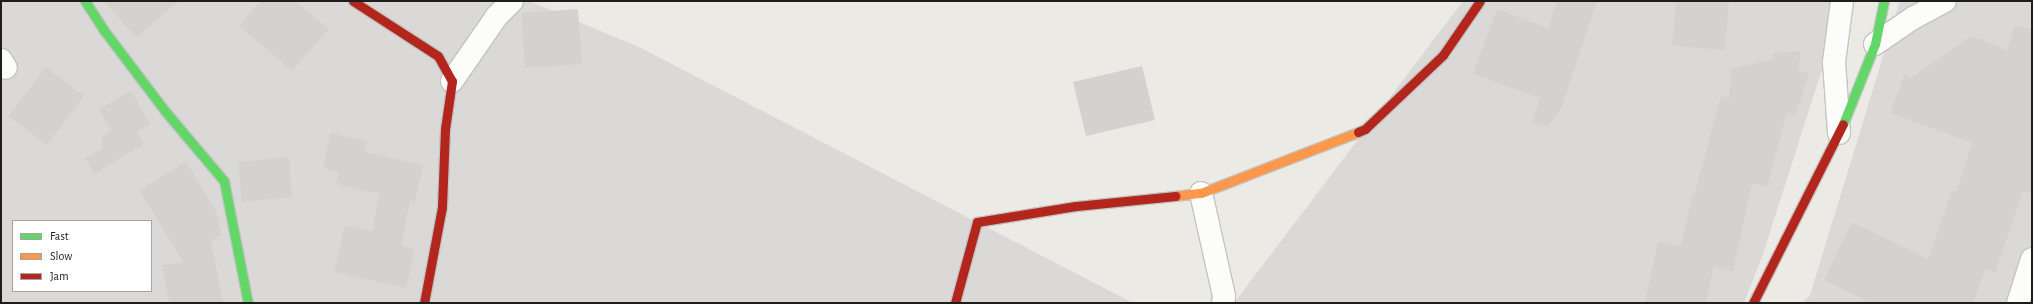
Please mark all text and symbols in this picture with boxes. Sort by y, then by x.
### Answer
legend [12,220,152,292]
text: Fast [50,230,69,242]
text: Slow [50,250,72,262]
text: Jam [50,270,69,282]

